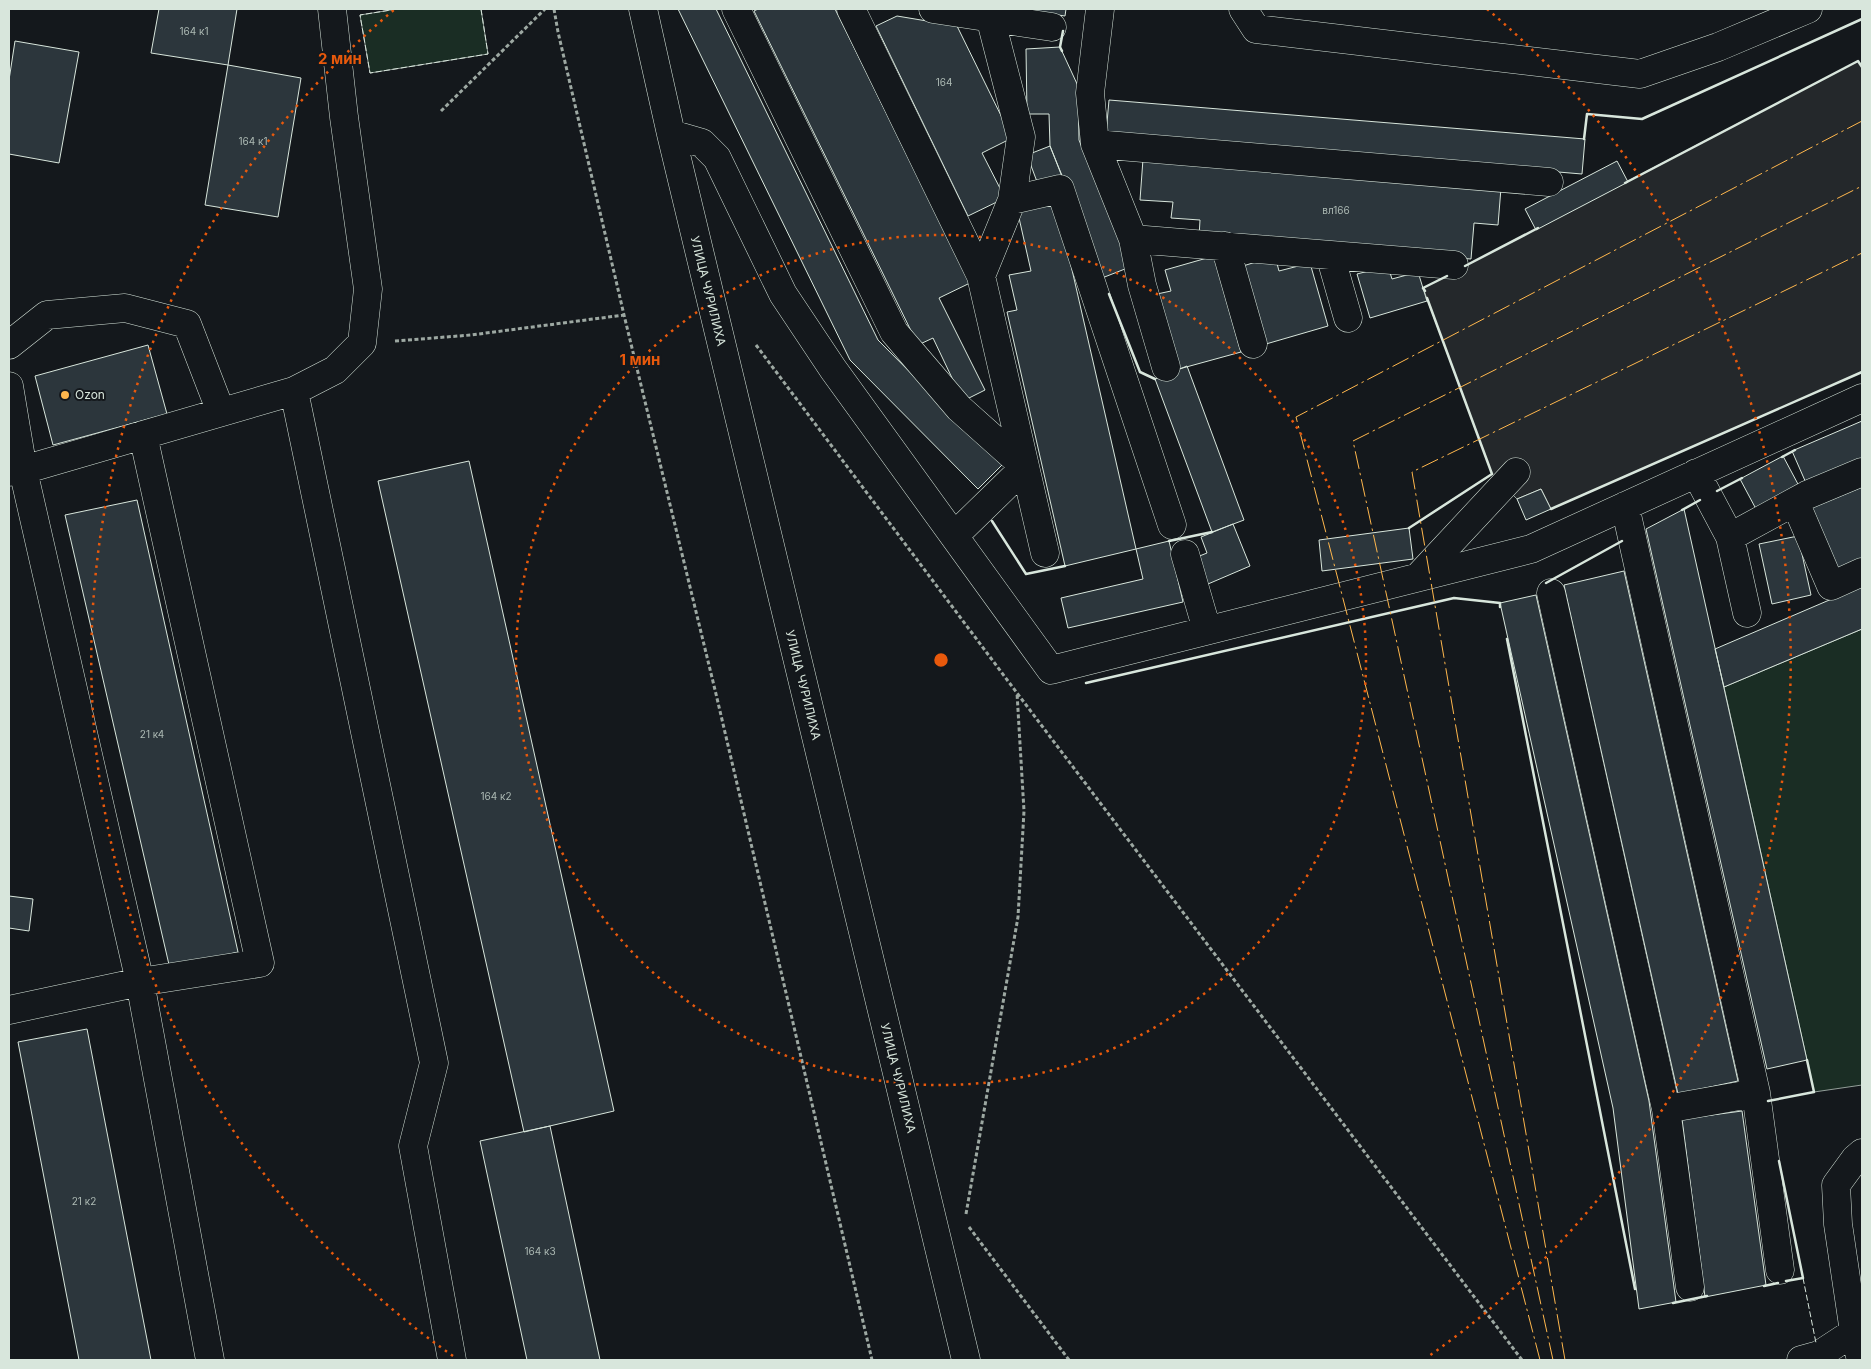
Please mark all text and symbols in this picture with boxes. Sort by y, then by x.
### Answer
house number: 164 к1 [179,25,209,37]
text: 2 мин [318,49,362,68]
house number: 164 [936,76,952,88]
house number: 164 к1 [238,135,268,147]
house number: вл166 [1322,204,1350,216]
street label: УЛИЦА ЧУРИЛИХА [688,234,729,348]
text: 1 мин [620,350,660,369]
place label: Ozon [75,387,105,402]
marker: Ozon [59,389,71,401]
street label: УЛИЦА ЧУРИЛИХА [783,628,824,742]
centre of rings [932,651,950,669]
house number: 21 к4 [140,728,164,740]
house number: 164 к2 [480,790,512,802]
street label: УЛИЦА ЧУРИЛИХА [878,1021,919,1135]
house number: 21 к2 [72,1195,96,1207]
house number: 164 к3 [524,1245,556,1257]

